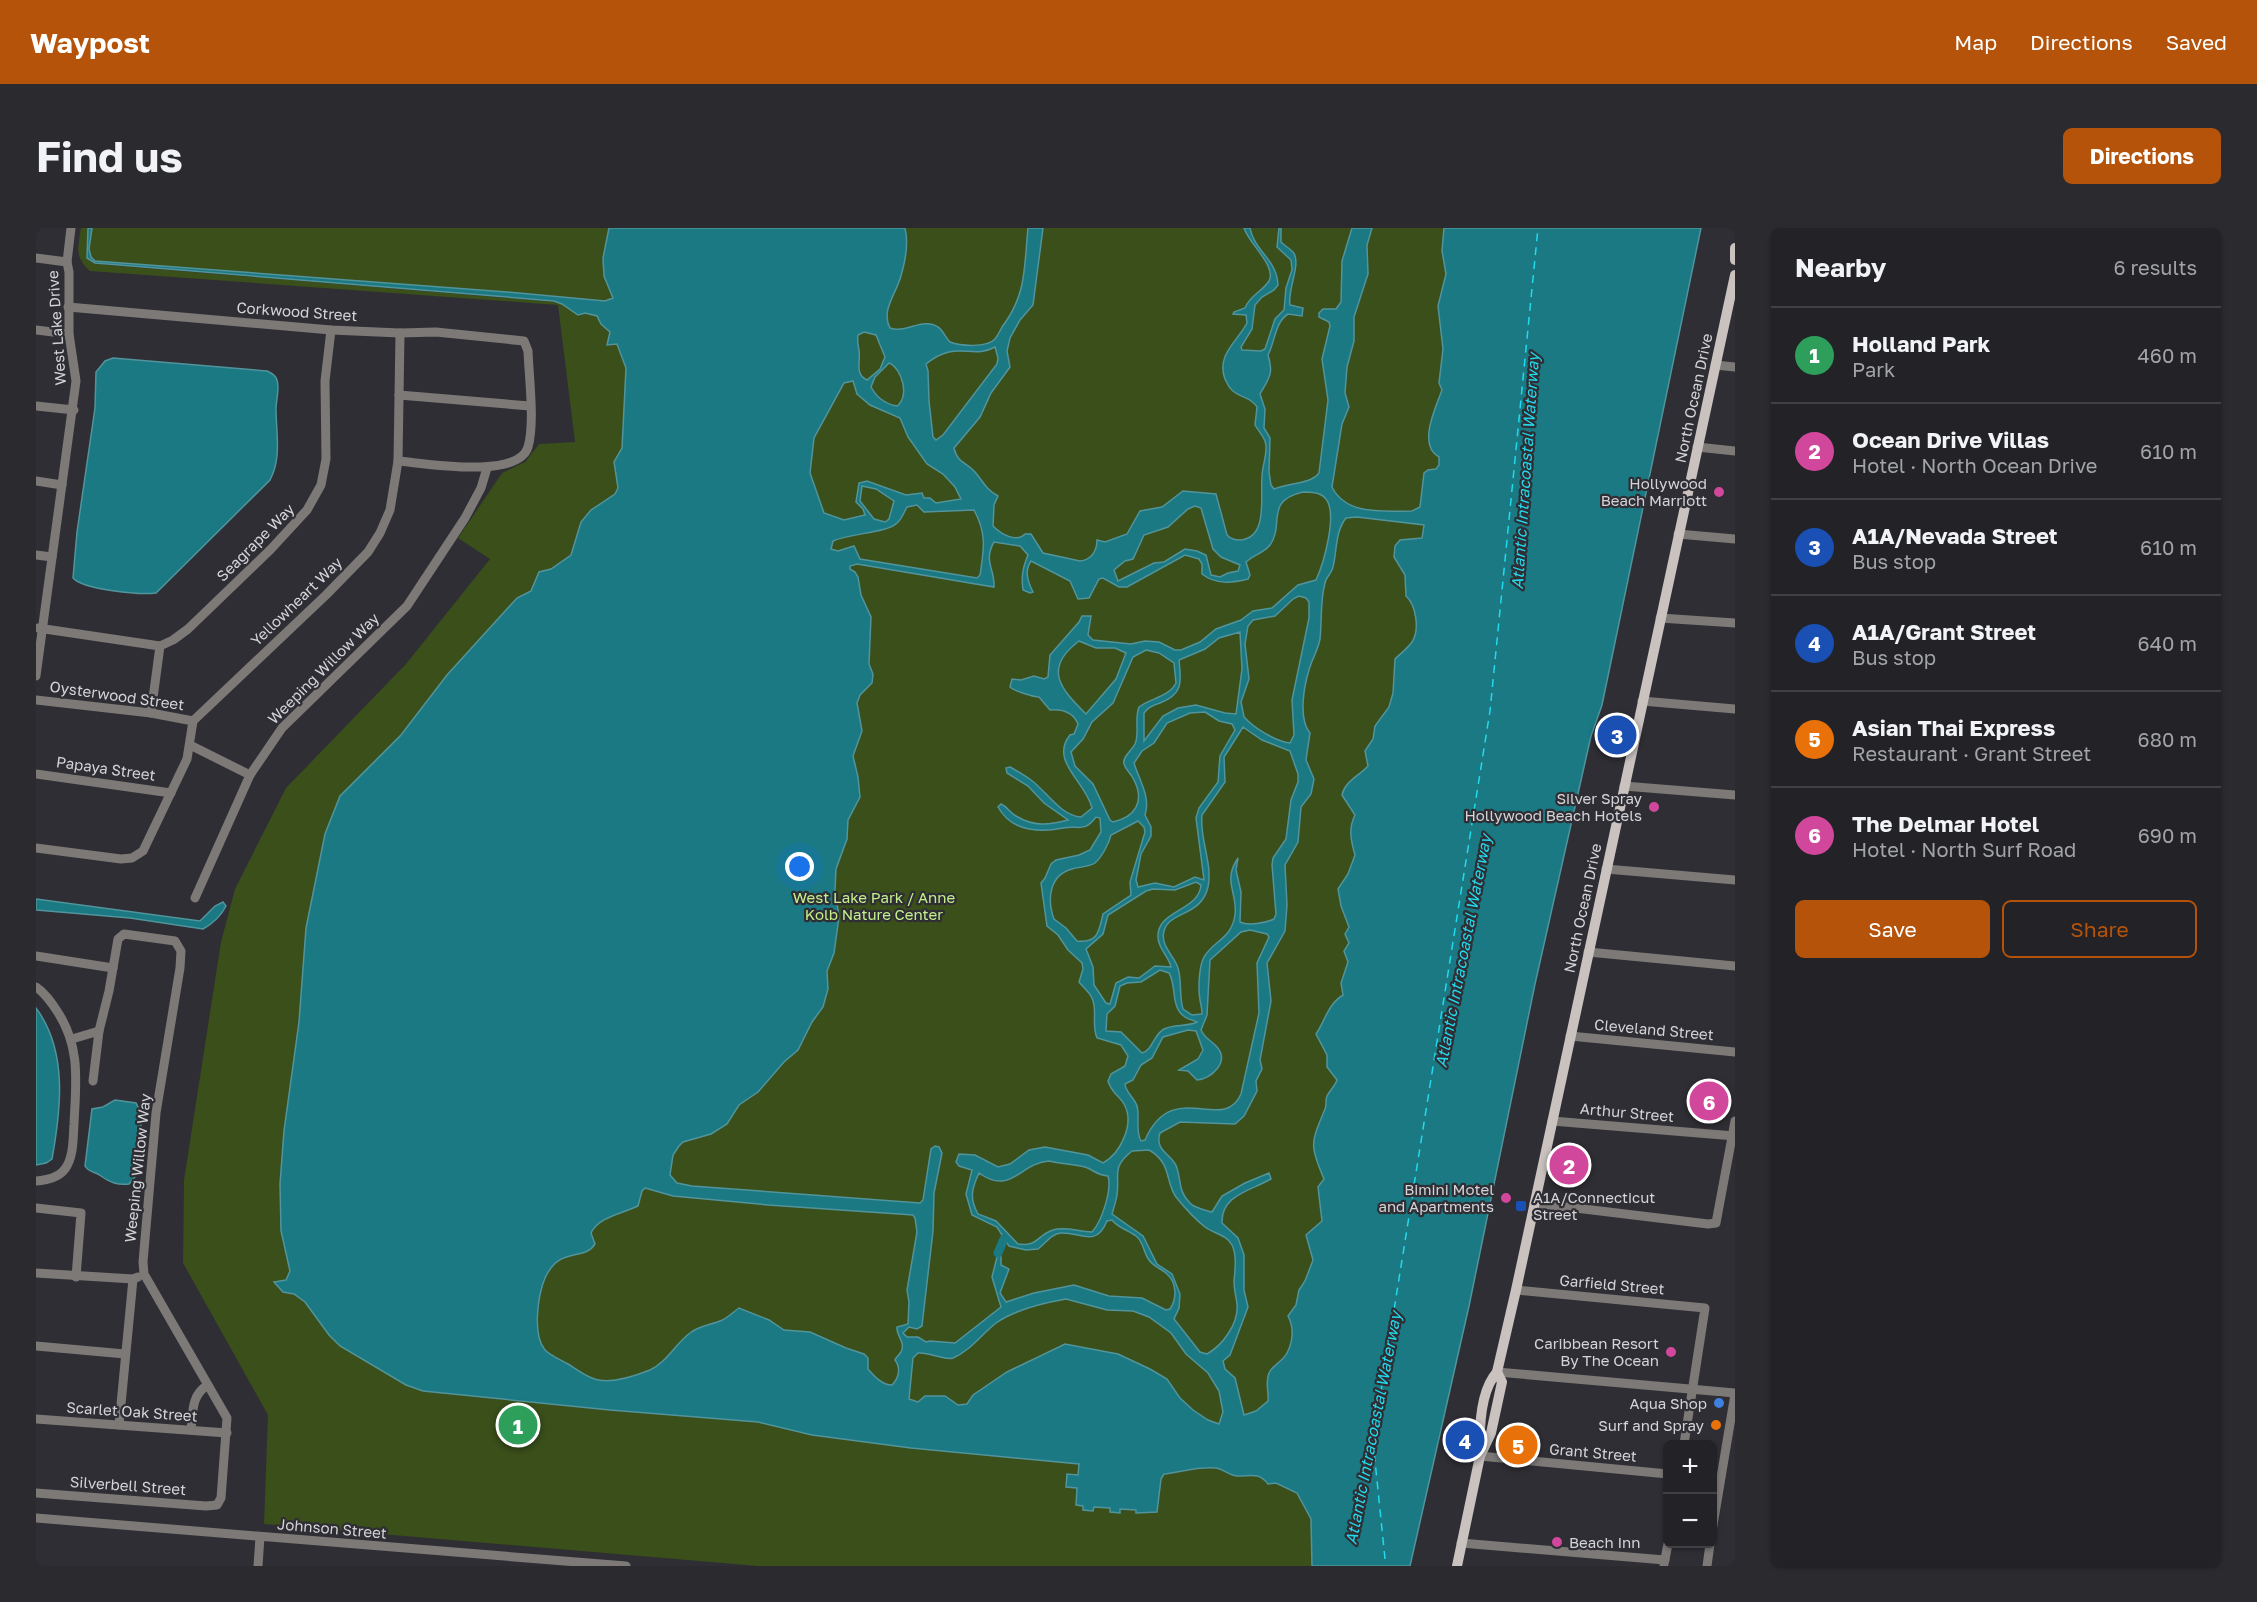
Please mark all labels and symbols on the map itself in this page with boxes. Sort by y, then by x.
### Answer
street label: West Lake Drive [43,270,69,386]
street label: Corkwood Street [236,298,358,324]
street label: North Ocean Drive [1670,331,1716,464]
water label: Atlantic Intracoastal Waterway [1507,350,1543,590]
place label: Hollywood Beach Marriott [1601,474,1707,509]
marker: Hollywood Beach Marriott [1712,485,1726,499]
street label: Seagrape Way [212,499,298,585]
street label: Yellowheart Way [247,552,346,649]
street label: Weeping Willow Way [264,608,383,727]
street label: Oysterwood Street [49,677,185,713]
pin: 3 [1598,712,1636,758]
street label: Papaya Street [55,752,157,784]
place label: Silver Spray Hollywood Beach Hotels [1464,789,1643,824]
marker: Silver Spray Hollywood Beach Hotels [1647,800,1661,814]
water label: Atlantic Intracoastal Waterway [1431,831,1496,1069]
street label: North Ocean Drive [1559,841,1605,974]
your location [785,852,814,881]
park label: West Lake Park / Anne Kolb Nature Center [793,888,955,923]
street label: Cleveland Street [1593,1015,1715,1043]
pin: 6 [1690,1078,1728,1124]
street label: Weeping Willow Way [120,1092,154,1243]
street label: Arthur Street [1579,1099,1675,1125]
pin: 2 [1550,1142,1588,1188]
place label: Bimini Motel and Apartments [1378,1180,1494,1215]
place label: A1A/Connecticut Street [1533,1188,1655,1223]
marker: Bimini Motel and Apartments [1499,1191,1513,1205]
marker: A1A/Connecticut Street [1514,1199,1528,1213]
street label: Garfield Street [1559,1270,1665,1298]
water label: Atlantic Intracoastal Waterway [1341,1308,1406,1546]
place label: Caribbean Resort By The Ocean [1534,1334,1659,1369]
marker: Caribbean Resort By The Ocean [1664,1345,1678,1359]
place label: Aqua Shop [1630,1394,1707,1412]
marker: Aqua Shop [1712,1396,1726,1410]
street label: Scarlet Oak Street [66,1397,198,1425]
pin: 1 [498,1402,538,1448]
place label: Surf and Spray [1598,1416,1705,1434]
pin: 4 [1446,1418,1484,1462]
marker: Surf and Spray [1709,1418,1723,1432]
pin: 5 [1498,1422,1538,1468]
street label: Grant Street [1548,1439,1638,1465]
street label: Silverbell Street [69,1472,187,1498]
street label: Johnson Street [276,1514,388,1542]
place label: Beach Inn [1569,1533,1641,1551]
marker: Beach Inn [1550,1535,1564,1549]

